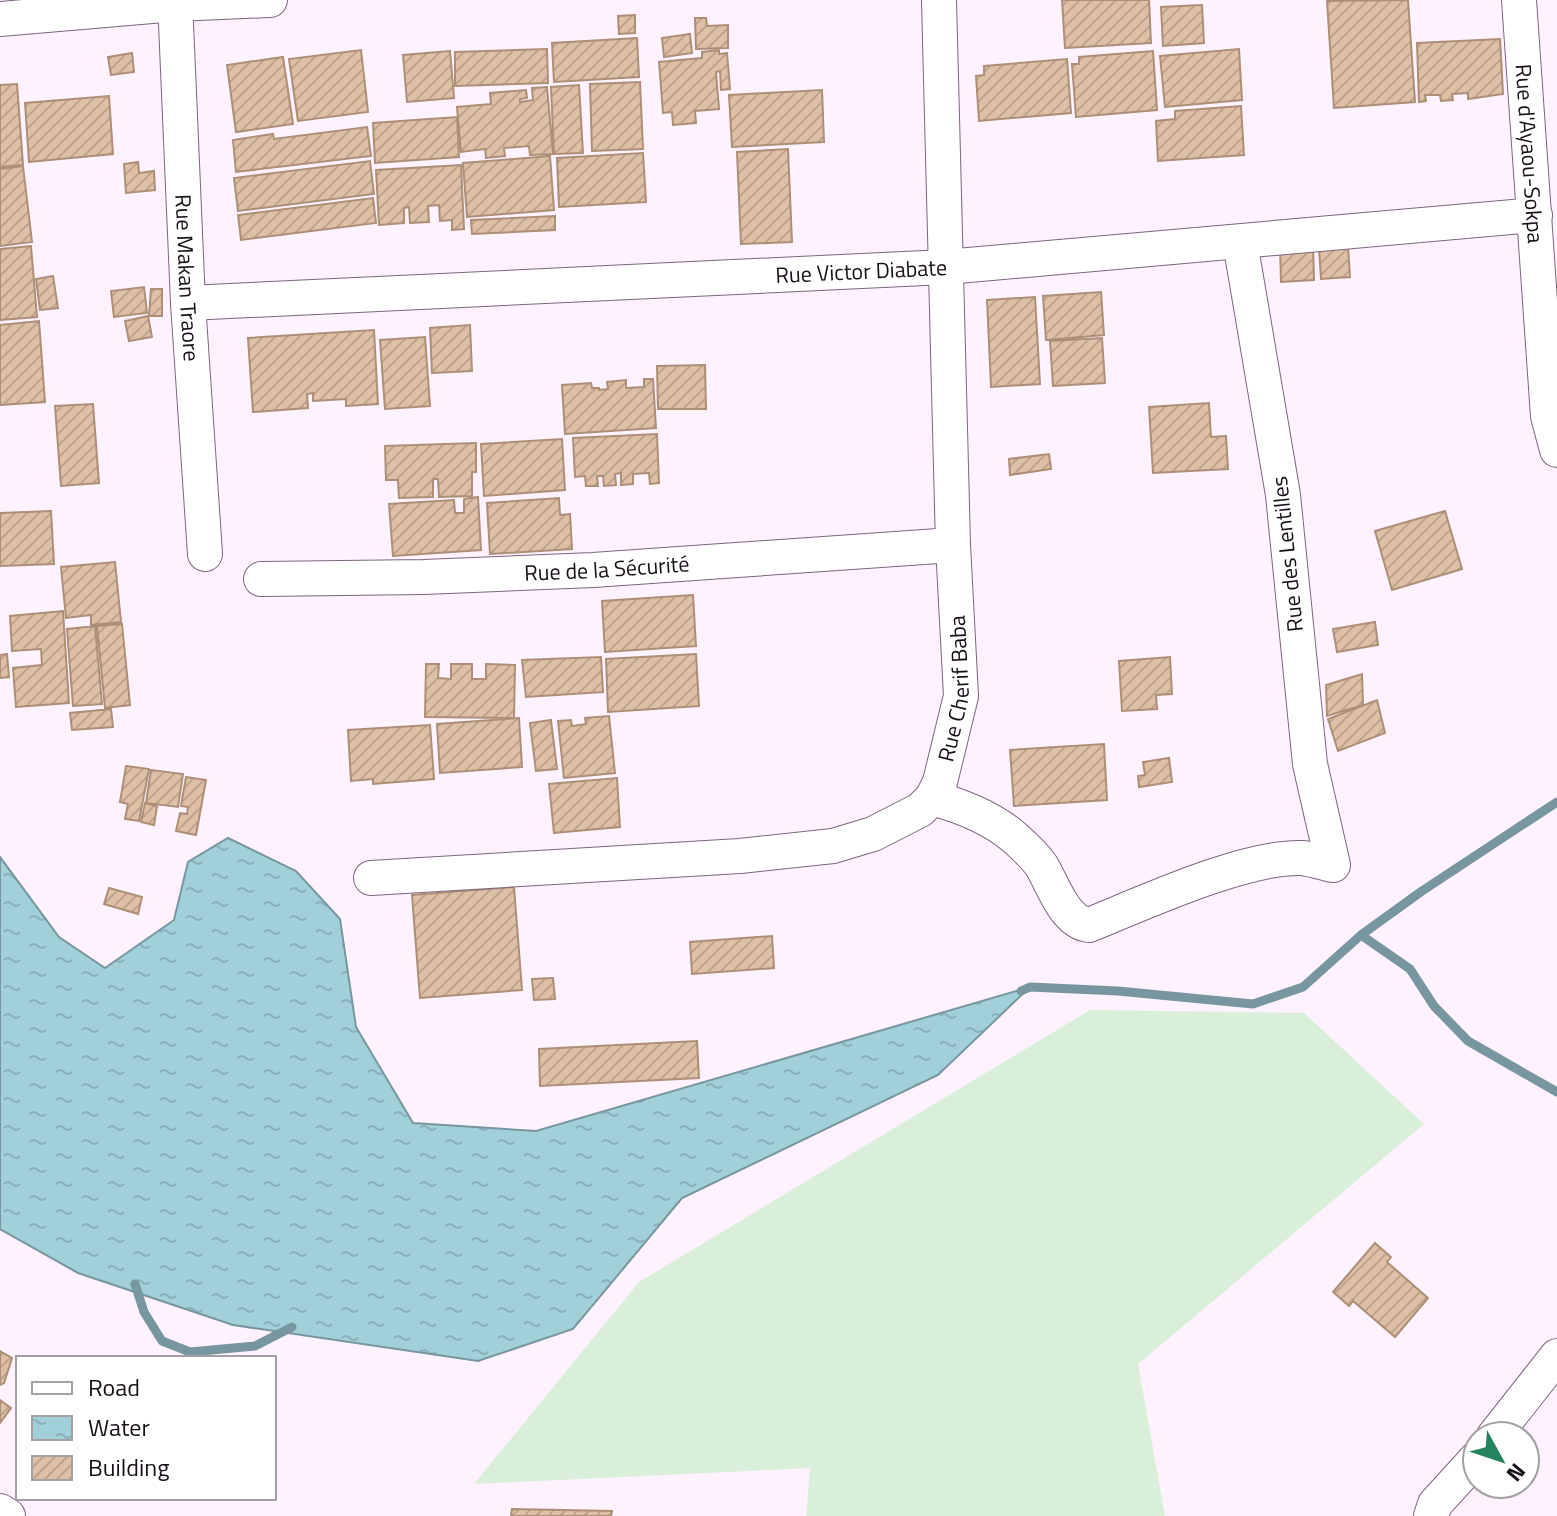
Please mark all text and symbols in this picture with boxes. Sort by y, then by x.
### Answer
street label: Rue d'Ayaou-Sokpa [1507,63,1553,244]
street label: Rue Makan Traore [166,193,209,362]
street label: Rue Victor Diabate [775,250,948,292]
street label: Rue des Lentilles [1262,475,1312,633]
street label: Rue de la Sécurité [524,546,690,590]
street label: Rue Cherif Baba [929,614,978,765]
legend [16,1356,276,1500]
text: Road [88,1369,140,1405]
text: Water [88,1409,150,1445]
north arrow [1461,1420,1541,1500]
text: Building [88,1449,170,1485]
text: N [1498,1456,1534,1490]

